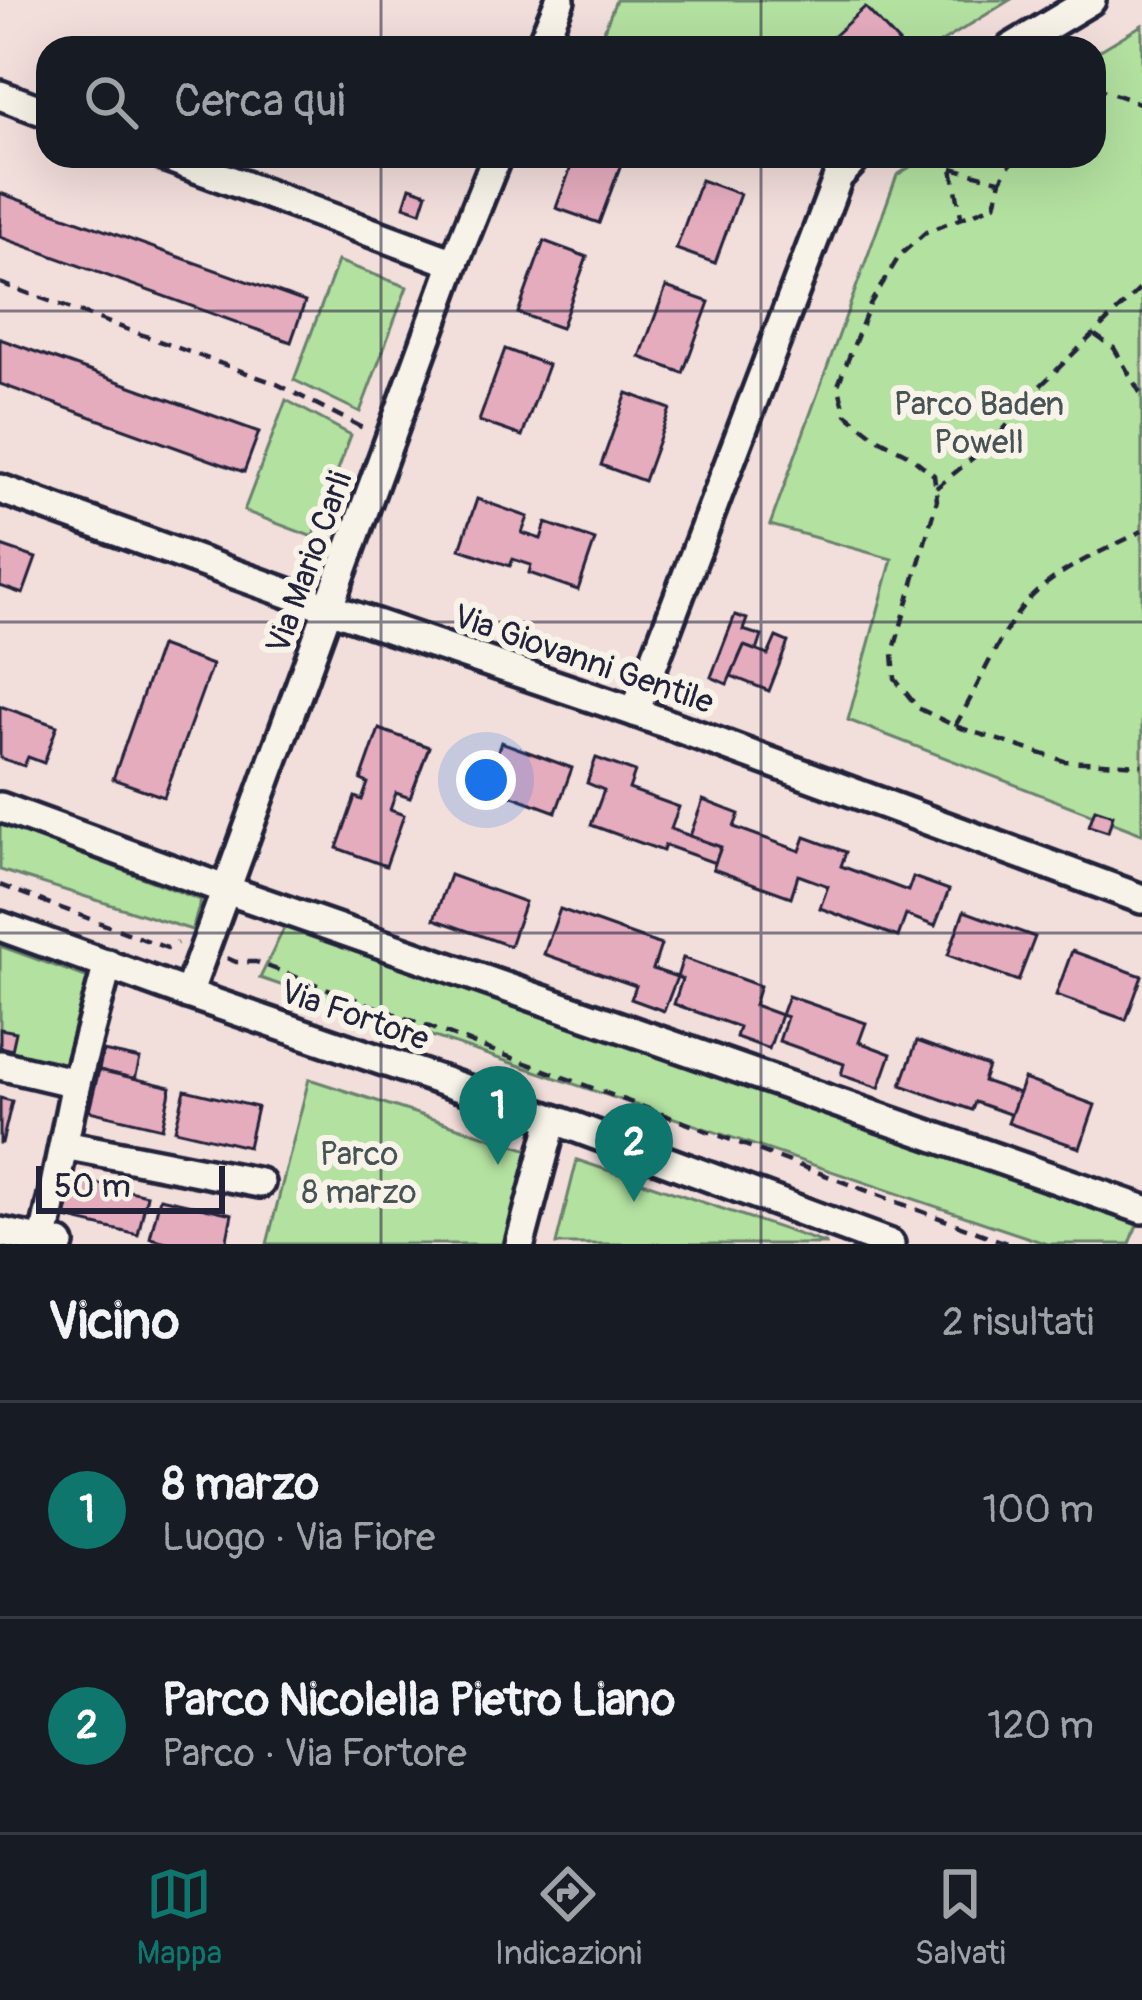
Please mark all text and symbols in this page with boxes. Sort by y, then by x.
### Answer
search box [36,36,1106,168]
icon: search [78,69,144,135]
text: Cerca qui [174,74,345,130]
park label: Parco Baden Powell [894,384,1064,463]
street label: Via Mario Carli [257,466,361,659]
street label: Via Giovanni Gentile [448,596,719,723]
your location [456,750,516,810]
street label: Via Fortore [275,971,434,1060]
pin: 1 [459,1066,537,1165]
pin: 2 [595,1103,673,1202]
park label: Parco 8 marzo [301,1134,417,1213]
scale bar [36,1160,225,1213]
text: 50 m [54,1166,131,1207]
text: Vicino [48,1290,179,1354]
text: 2 risultati [942,1298,1094,1347]
text: 8 marzo [162,1457,319,1513]
text: 1 [79,1485,95,1534]
text: 100 m [982,1485,1094,1534]
text: Luogo · Via Fiore [162,1513,435,1562]
text: Parco Nicolella Pietro Liano [162,1673,675,1729]
text: 2 [76,1701,98,1750]
text: 120 m [987,1701,1094,1750]
text: Parco · Via Fortore [162,1729,467,1778]
tab: Mappa [136,1861,222,1974]
tab: Indicazioni [495,1861,642,1974]
tab: Salvati [915,1861,1006,1974]

